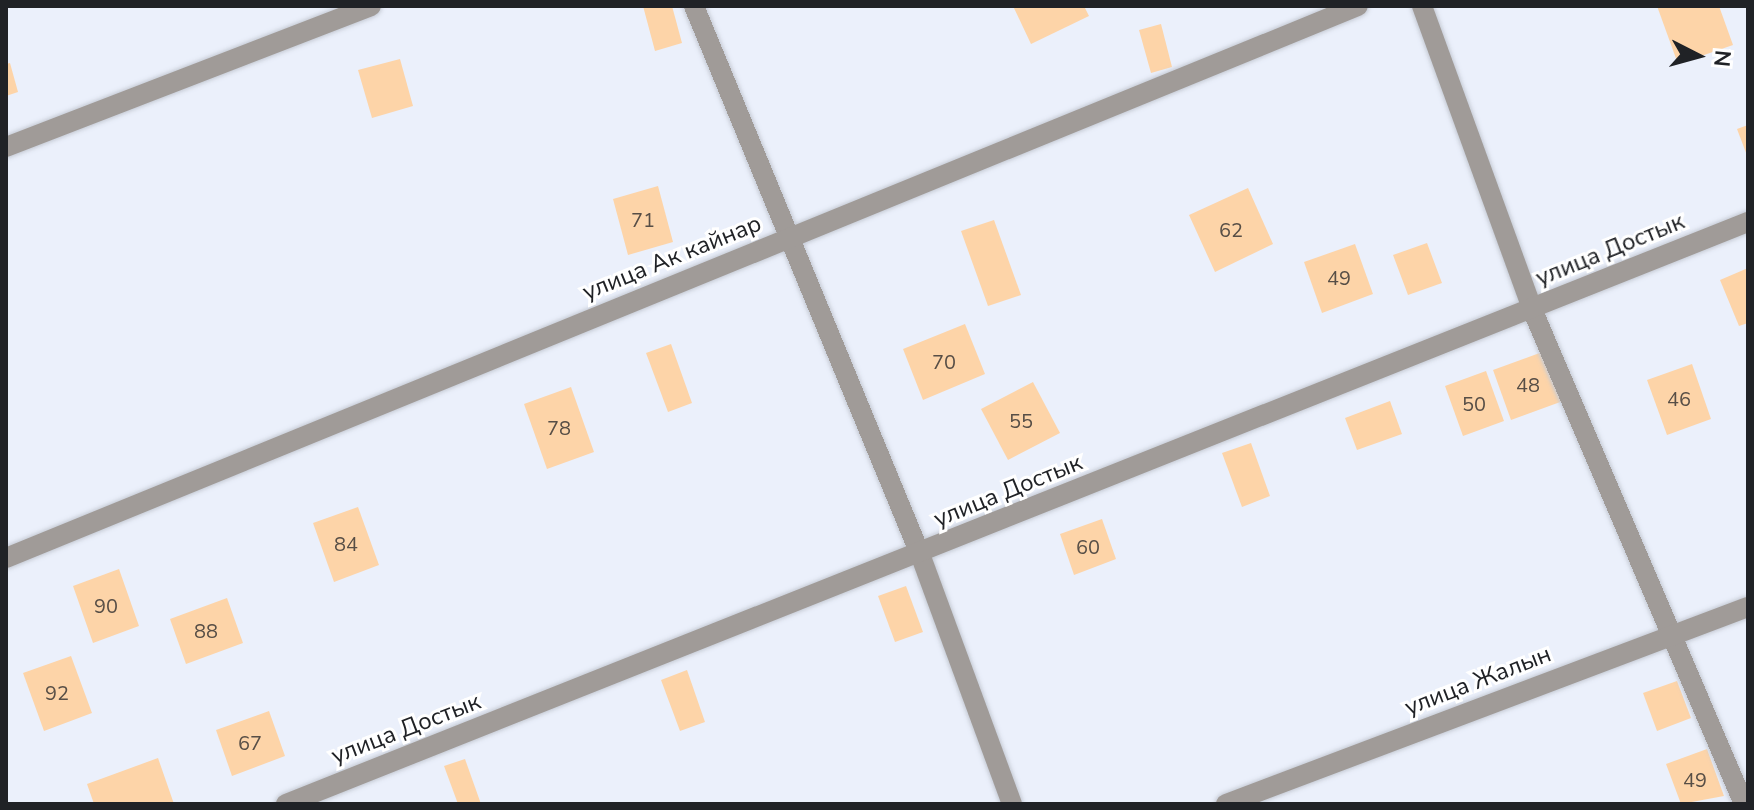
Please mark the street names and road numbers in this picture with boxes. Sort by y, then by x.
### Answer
street label: улица Достык [1532,207,1688,293]
street label: улица Ак кайнар [578,209,766,307]
street label: улица Достык [930,448,1086,534]
street label: улица Жалын [1401,640,1555,722]
street label: улица Достык [327,687,485,771]

